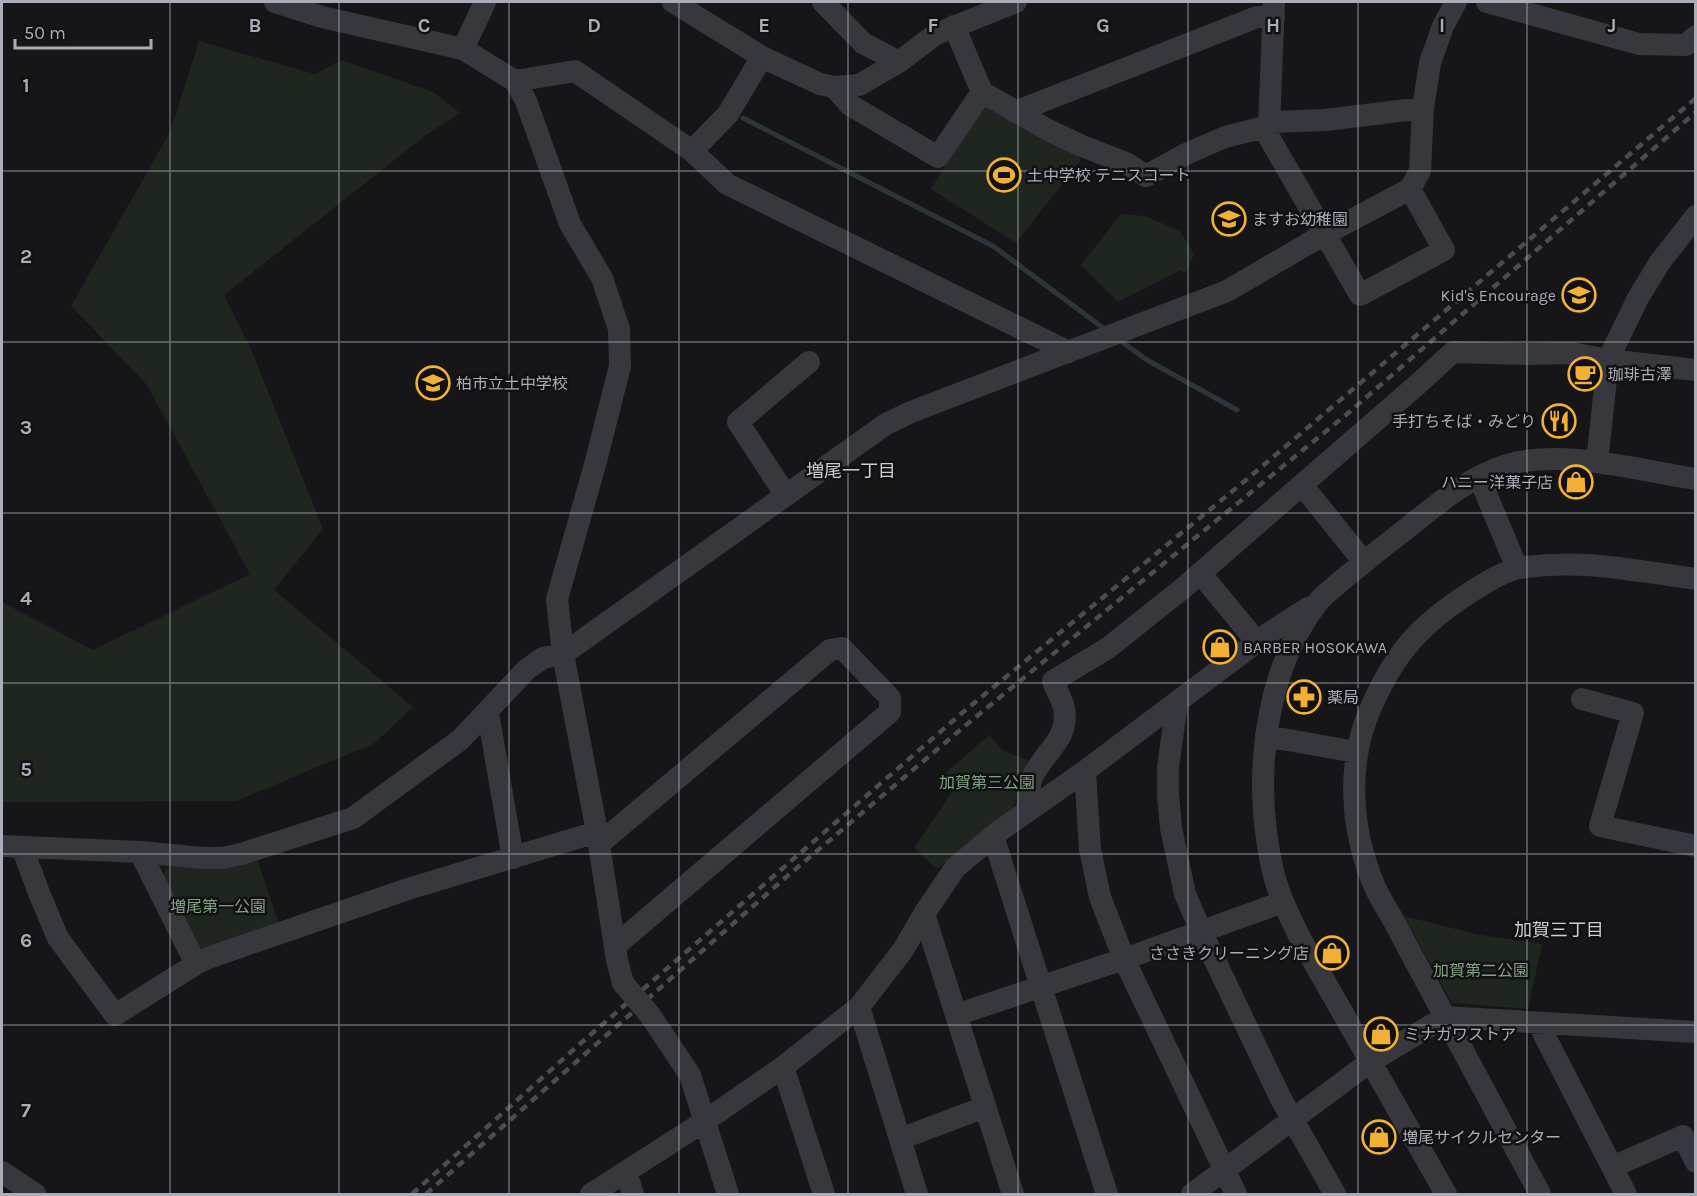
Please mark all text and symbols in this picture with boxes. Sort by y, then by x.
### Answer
scale bar [15,12,152,50]
text: B [249,14,261,37]
text: C [418,14,430,37]
text: D [587,14,601,37]
text: E [758,14,770,37]
text: F [928,14,939,37]
text: G [1096,14,1110,37]
text: H [1266,14,1280,37]
text: I [1439,14,1445,37]
text: J [1608,14,1616,37]
text: 50 m [24,22,66,44]
text: 1 [22,74,30,97]
sports icon: 土中学校 テニスコート [986,157,1022,193]
place label: 土中学校 テニスコート [1027,166,1191,185]
school or university icon: ますお幼稚園 [1211,201,1247,237]
place label: ますお幼稚園 [1252,210,1348,229]
text: 2 [20,245,32,268]
school or university icon: Kid's Encourage [1561,277,1597,313]
place label: Kid's Encourage [1440,286,1556,305]
cafe icon: 珈琲古澤 [1567,356,1603,392]
school or university icon: 柏市立土中学校 [415,365,451,401]
place label: 珈琲古澤 [1608,365,1672,384]
place label: 柏市立土中学校 [456,374,568,393]
restaurant icon: 手打ちそば・みどり [1541,403,1577,439]
place label: 手打ちそば・みどり [1392,412,1536,431]
text: 3 [20,416,32,439]
district label: 増尾一丁目 [806,460,896,482]
shop icon: ハニー洋菓子店 [1558,464,1594,500]
place label: ハニー洋菓子店 [1441,473,1553,492]
text: 4 [20,587,32,610]
shop icon: BARBER HOSOKAWA [1202,629,1238,665]
place label: BARBER HOSOKAWA [1243,638,1387,657]
pharmacy icon: 薬局 [1286,679,1322,715]
place label: 薬局 [1327,688,1359,707]
text: 5 [20,758,32,781]
park label: 加賀第三公園 [939,773,1035,792]
park label: 増尾第一公園 [170,897,266,916]
district label: 加賀三丁目 [1514,919,1604,941]
text: 6 [20,929,32,952]
shop icon: ささきクリーニング店 [1314,935,1350,971]
place label: ささきクリーニング店 [1149,944,1309,963]
park label: 加賀第二公園 [1433,961,1529,980]
shop icon: ミナガワストア [1363,1016,1399,1052]
place label: ミナガワストア [1404,1025,1516,1044]
text: 7 [21,1099,31,1122]
shop icon: 増尾サイクルセンター [1361,1119,1397,1155]
place label: 増尾サイクルセンター [1402,1128,1561,1147]

